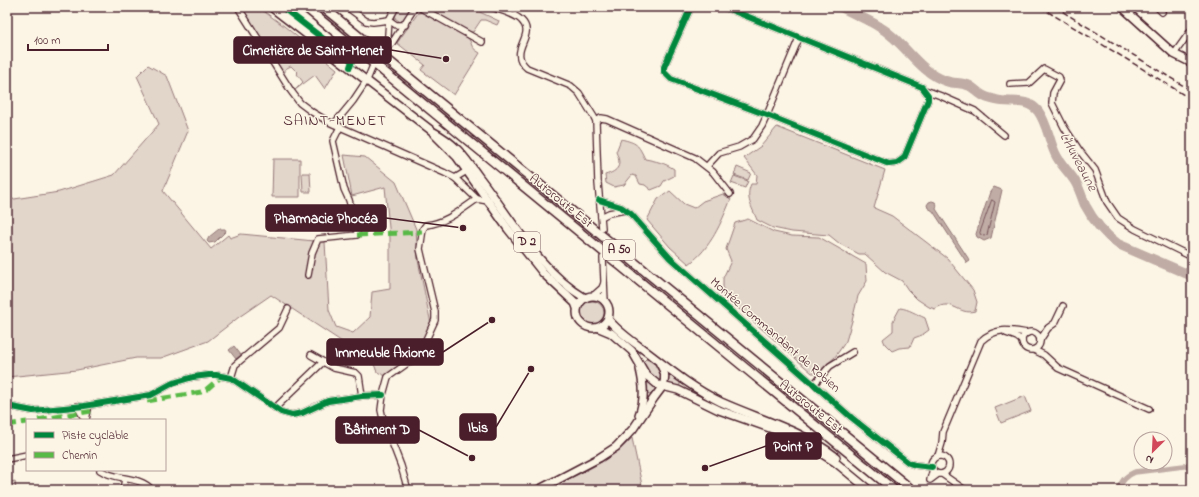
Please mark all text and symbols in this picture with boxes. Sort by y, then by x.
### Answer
scale bar [28,26,108,52]
text: 100 m [34,32,61,50]
callout: Cimetière de Saint-Menet [234,37,391,63]
text: Cimetière de Saint-Menet [242,41,384,62]
district label: SAINT-MENET [283,110,387,132]
water label: L'Huveaune [1054,129,1103,196]
street label: Autoroute Est [525,169,597,233]
callout: Pharmacie Phocéa [266,205,386,231]
text: Pharmacie Phocéa [274,209,378,230]
road number: D 2 [514,232,540,252]
road number: A 50 [603,240,635,260]
street label: Montée Commandant de Robien [706,273,844,397]
callout: Immeuble Axiome [327,339,443,365]
text: Immeuble Axiome [335,343,436,364]
street label: Autoroute Est [775,375,847,439]
callout: Ibis [460,414,496,440]
callout: Bâtiment D [336,417,419,443]
text: Ibis [468,418,488,439]
legend [26,419,166,471]
text: Bâtiment D [343,420,410,441]
text: Piste cyclable [62,427,129,446]
north arrow [1133,431,1173,471]
callout: Point P [766,433,821,459]
text: Point P [773,437,813,458]
text: Chemin [62,447,97,465]
text: N [1143,450,1156,468]

